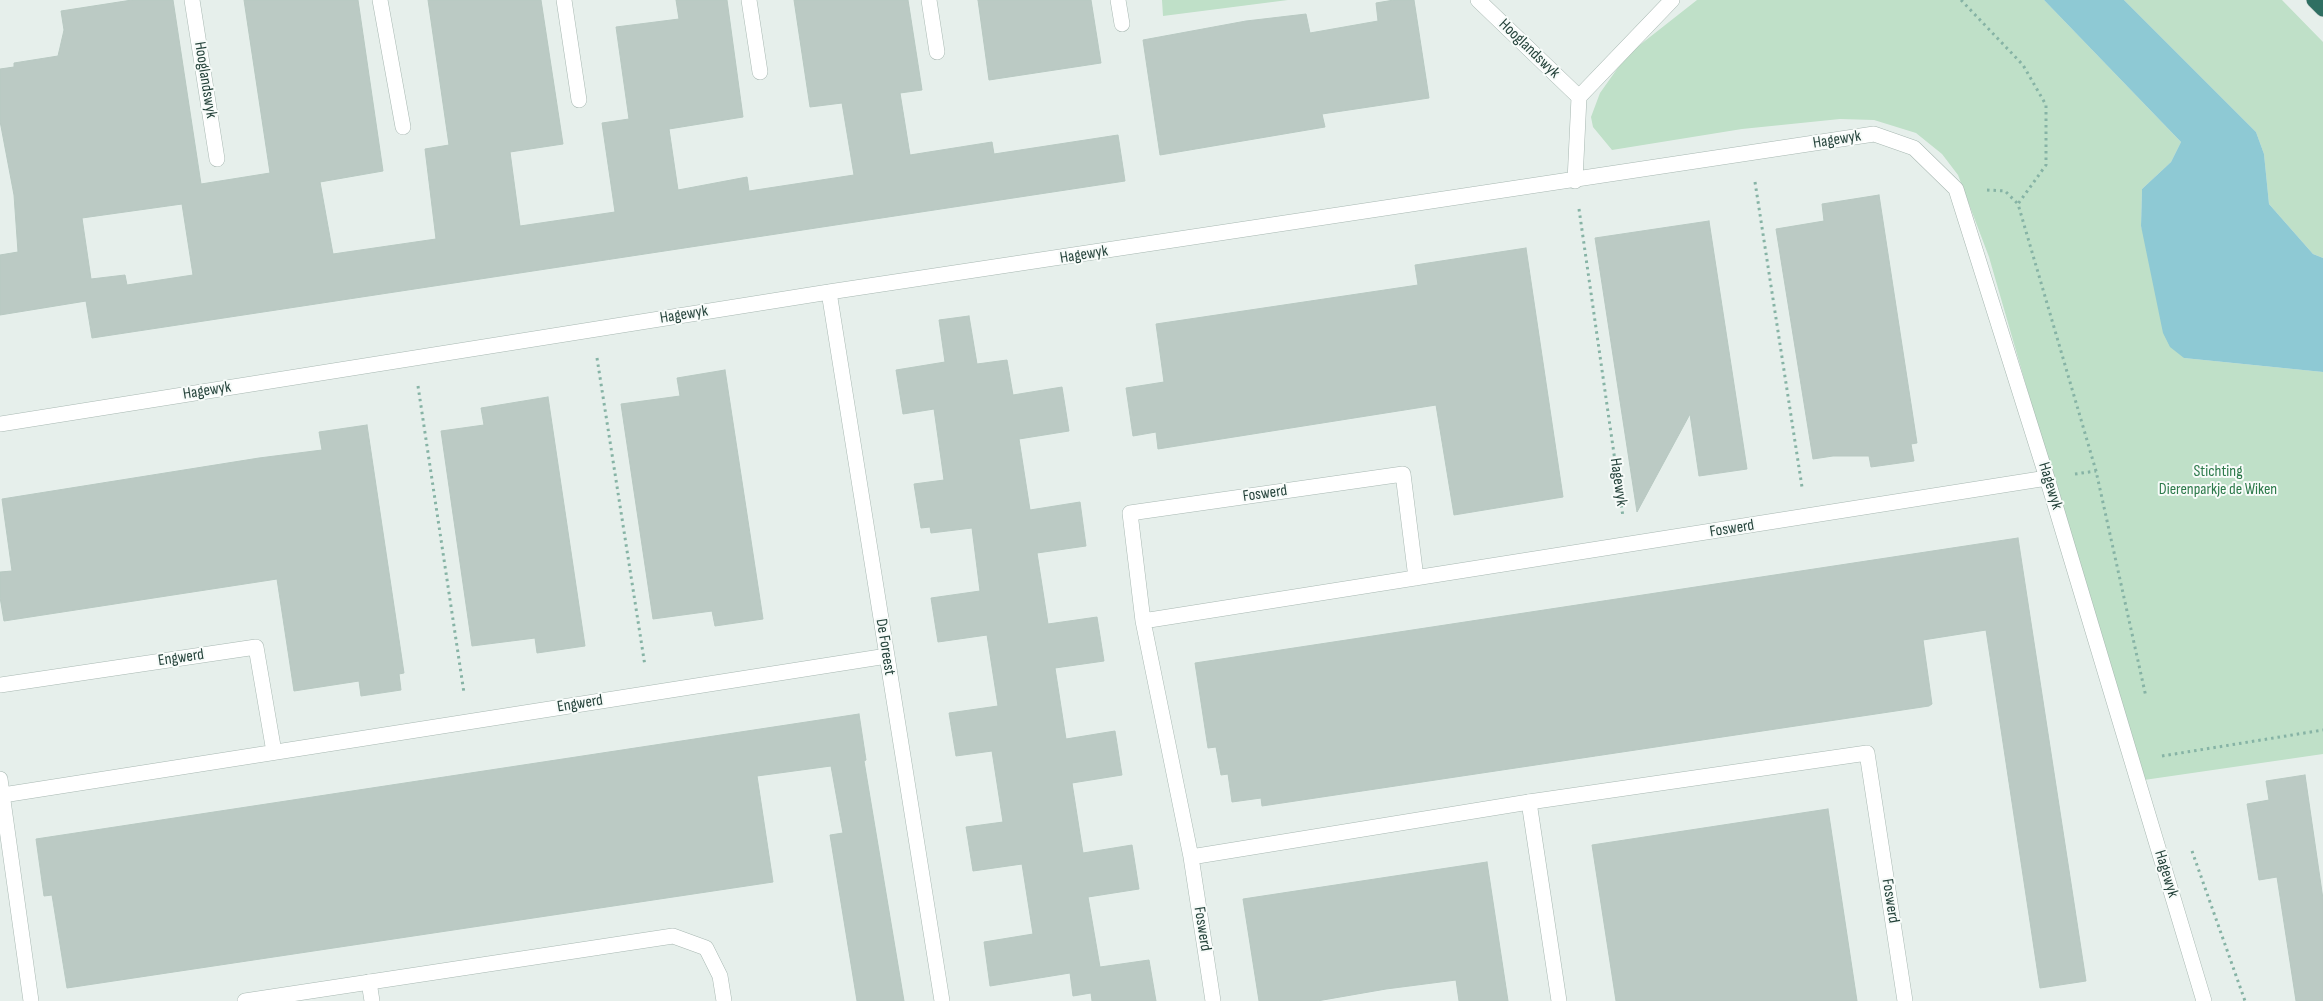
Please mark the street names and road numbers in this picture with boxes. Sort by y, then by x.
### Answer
street label: Hooglandswyk [1494,15,1564,83]
street label: Hooglandswyk [189,40,221,120]
street label: Hagewyk [1812,127,1862,153]
street label: Hagewyk [1059,242,1109,268]
street label: Hagewyk [659,302,709,328]
street label: Hagewyk [182,378,232,404]
street label: Hagewyk [1605,457,1631,507]
street label: Hagewyk [2034,460,2066,512]
street label: Foswerd [1242,481,1288,507]
street label: Foswerd [1708,516,1756,542]
street label: De Foreest [871,617,899,677]
street label: Engwerd [157,645,205,671]
street label: Engwerd [556,691,604,717]
street label: Hagewyk [2150,848,2182,900]
street label: Foswerd [1877,877,1903,925]
street label: Foswerd [1189,905,1215,953]

